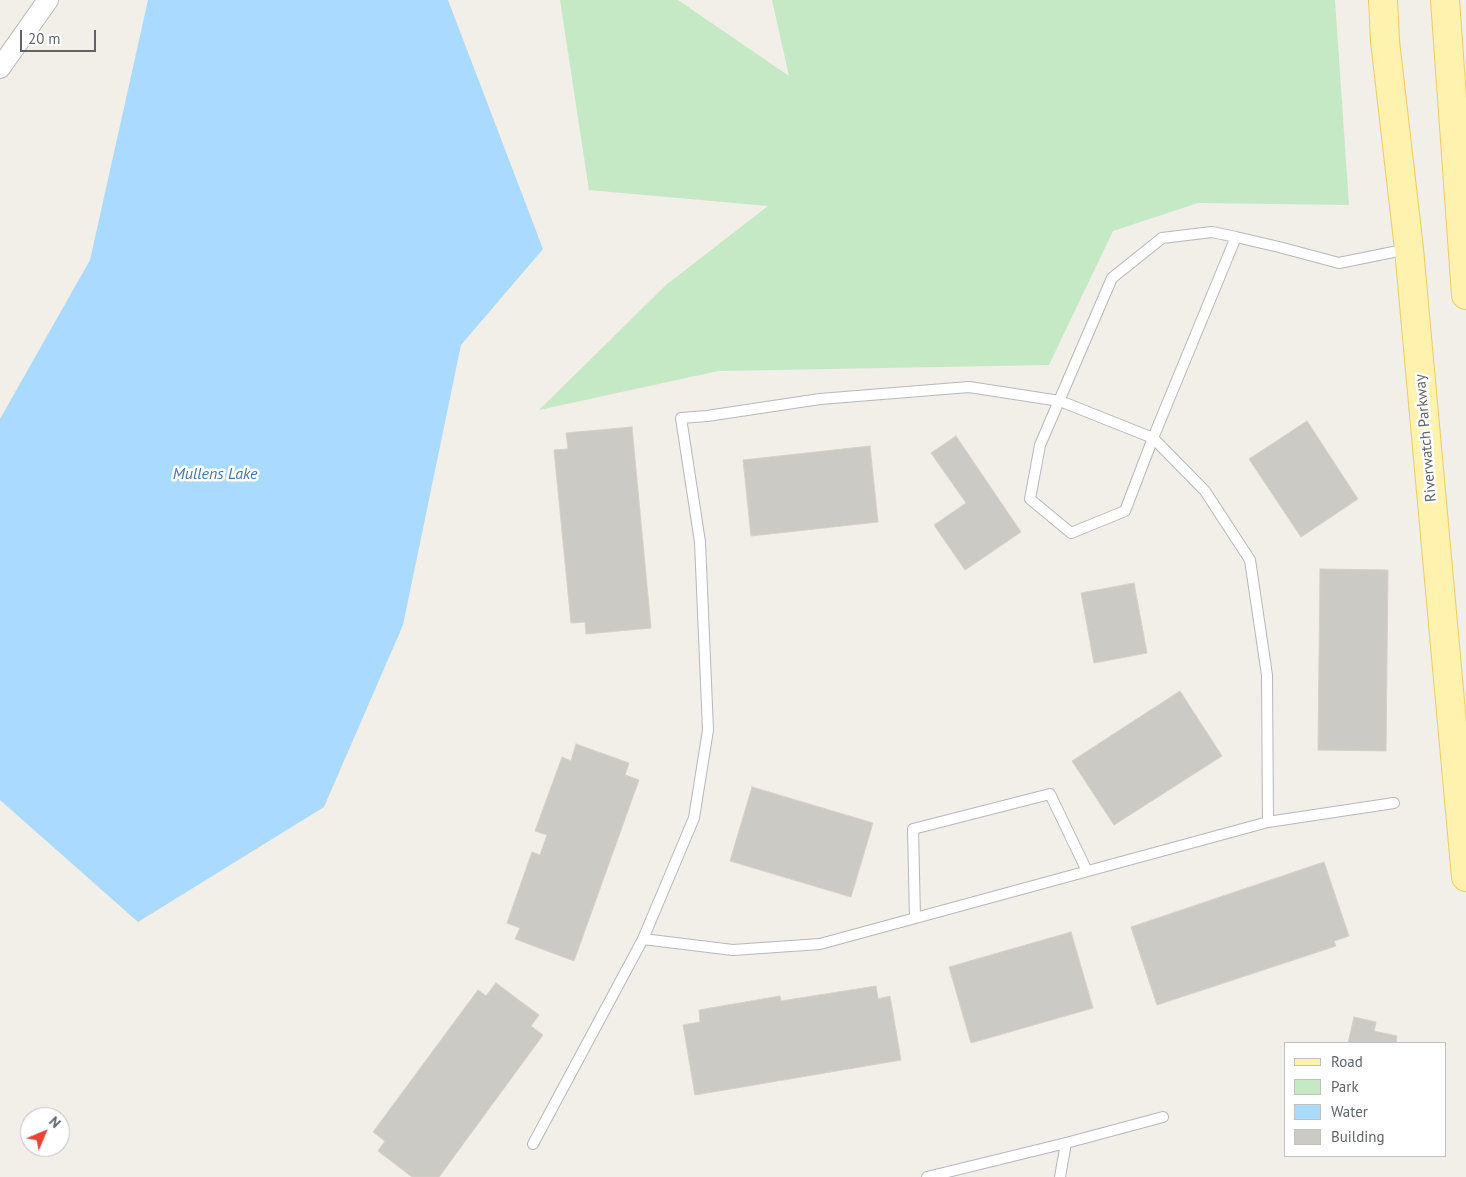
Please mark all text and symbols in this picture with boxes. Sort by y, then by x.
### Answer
scale bar [22,20,99,52]
text: 20 m [28,29,61,48]
street label: Riverwatch Parkway [1411,373,1441,503]
water label: Mullens Lake [173,464,257,484]
legend [1284,1042,1446,1157]
text: Road [1331,1052,1363,1071]
text: Park [1331,1077,1359,1096]
text: Water [1331,1102,1368,1121]
north arrow [20,1107,70,1157]
text: N [45,1112,65,1132]
text: Building [1331,1127,1385,1146]

